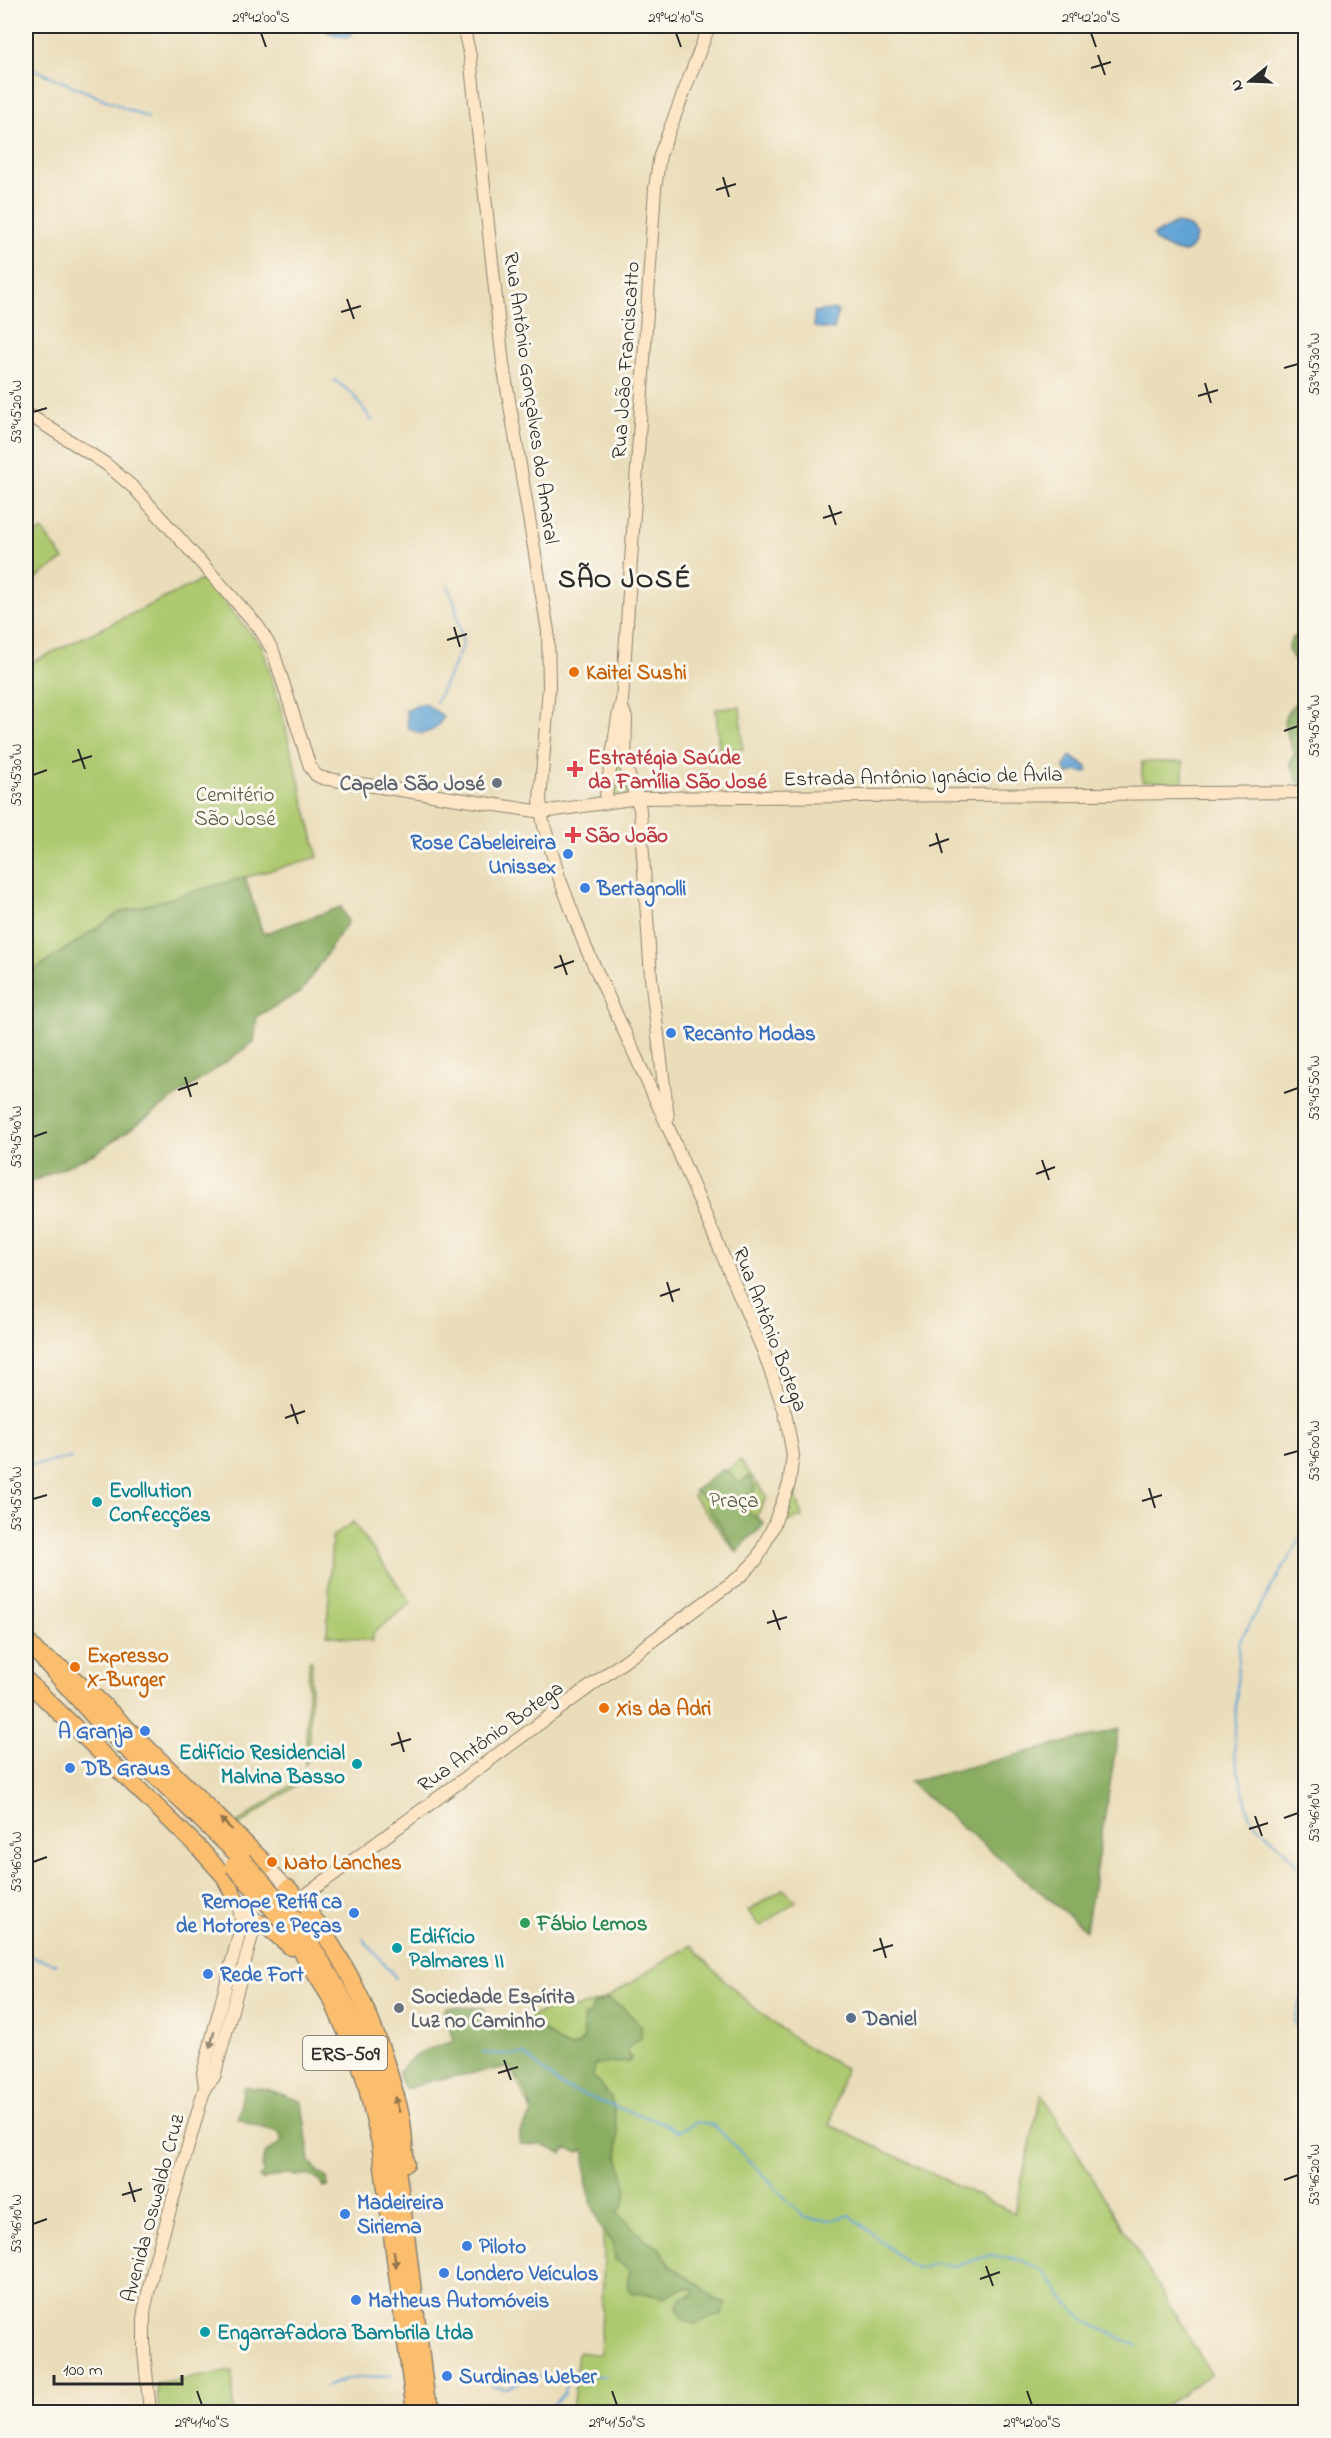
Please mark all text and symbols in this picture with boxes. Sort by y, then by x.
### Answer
text: 29°42'00"S [232,7,290,29]
text: 29°42'10"S [648,7,704,29]
text: 29°42'20"S [1062,7,1121,29]
north arrow [1220,51,1280,111]
text: N [1224,76,1251,94]
street label: Rua Antônio Gonçalves do Amaral [495,250,565,546]
street label: Rua João Franciscatto [605,260,649,460]
text: 53°45'30"W [1304,333,1326,395]
text: 53°45'20"W [6,380,28,444]
district label: SÃO JOSÉ [558,561,692,600]
place label: Kaitei Sushi [586,659,687,689]
marker: Kaitei Sushi [567,665,581,679]
text: 53°45'40"W [1304,695,1326,757]
text: 53°45'30"W [6,744,28,806]
place label: Estratégia Saúde da Família São José [588,744,767,798]
marker: Estratégia Saúde da Família São José [566,760,584,778]
street label: Estrada Antônio Ignácio de Ávila [783,760,1063,797]
place label: Capela São José [340,770,486,800]
marker: Capela São José [490,776,504,790]
park label: Cemitério São José [194,781,276,835]
place label: São João [585,822,668,852]
marker: São João [566,828,580,842]
place label: Rose Cabeleireira Unissex [410,829,556,883]
marker: Rose Cabeleireira Unissex [561,847,575,861]
place label: Bertagnolli [596,875,687,907]
marker: Bertagnolli [578,881,592,895]
place label: Recanto Modas [683,1020,816,1050]
marker: Recanto Modas [664,1026,678,1040]
text: 53°45'50"W [1304,1055,1326,1121]
text: 53°45'40"W [6,1106,28,1168]
street label: Rua Antônio Botega [722,1243,814,1417]
text: 53°46'00"W [1304,1420,1326,1482]
text: 53°45'50"W [6,1466,28,1532]
place label: Evollution Confecções [109,1477,211,1531]
park label: Praça [709,1487,759,1517]
marker: Evollution Confecções [90,1495,104,1509]
place label: Expresso X-Burger [87,1642,169,1698]
marker: Expresso X-Burger [68,1660,82,1674]
street label: Rua Antônio Botega [412,1674,572,1803]
place label: Xis da Adri [616,1695,711,1725]
marker: Xis da Adri [597,1701,611,1715]
place label: A Granja [58,1718,133,1748]
marker: A Granja [138,1724,152,1738]
place label: Edifício Residencial Malvina Basso [179,1739,345,1793]
place label: DB Graus [81,1755,171,1785]
marker: Edifício Residencial Malvina Basso [350,1757,364,1771]
marker: DB Graus [63,1761,77,1775]
text: 53°46'10"W [1304,1783,1326,1843]
one-way arrow [218,1817,233,1831]
text: 53°46'00"W [6,1831,28,1893]
place label: Nato Lanches [284,1849,402,1879]
marker: Nato Lanches [265,1855,279,1869]
place label: Remope Retífica de Motores e Peças [176,1888,342,1942]
marker: Remope Retífica de Motores e Peças [347,1906,361,1920]
place label: Fábio Lemos [536,1910,648,1940]
marker: Fábio Lemos [518,1916,532,1930]
place label: Edifício Palmares II [409,1923,504,1977]
marker: Edifício Palmares II [390,1941,404,1955]
place label: Rede Fort [220,1961,305,1991]
marker: Rede Fort [201,1967,215,1981]
place label: Sociedade Espírita Luz no Caminho [411,1983,575,2037]
marker: Sociedade Espírita Luz no Caminho [392,2001,406,2015]
place label: Daniel [862,2005,917,2035]
marker: Daniel [844,2011,858,2025]
one-way arrow [206,2031,216,2049]
road number: ERS-509 [303,2036,387,2070]
one-way arrow [392,2094,402,2113]
street label: Avenida Oswaldo Cruz [114,2111,194,2306]
text: 53°46'20"W [1304,2144,1326,2206]
place label: Madeireira Siriema [357,2189,444,2243]
text: 53°46'10"W [6,2194,28,2254]
marker: Madeireira Siriema [338,2207,352,2221]
place label: Piloto [479,2233,526,2263]
marker: Piloto [460,2239,474,2253]
one-way arrow [390,2250,399,2269]
place label: Londero Veículos [456,2260,599,2290]
marker: Londero Veículos [437,2266,451,2280]
place label: Matheus Automóveis [368,2287,549,2317]
marker: Matheus Automóveis [349,2293,363,2307]
place label: Engarrafadora Bambrila Ltda [217,2319,473,2351]
marker: Engarrafadora Bambrila Ltda [198,2325,212,2339]
scale bar [54,2348,182,2386]
text: 100 m [63,2358,103,2384]
place label: Surdinas Weber [459,2363,597,2393]
marker: Surdinas Weber [440,2369,454,2383]
text: 29°41'40"S [175,2412,230,2434]
text: 29°41'50"S [589,2412,646,2434]
text: 29°42'00"S [1003,2412,1061,2434]

